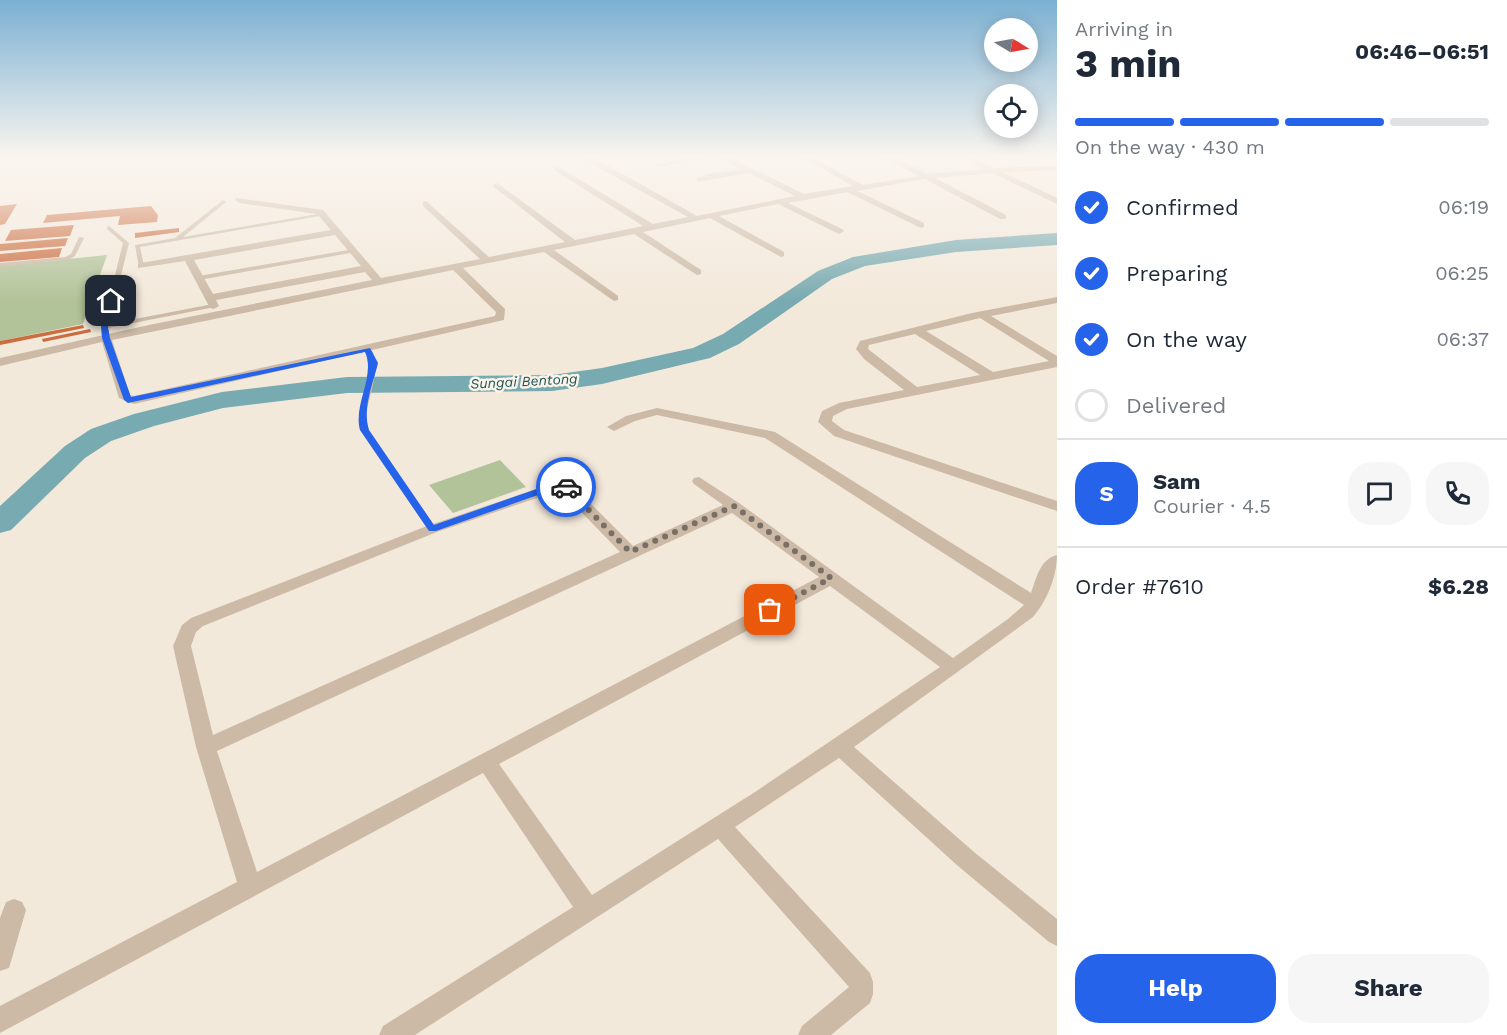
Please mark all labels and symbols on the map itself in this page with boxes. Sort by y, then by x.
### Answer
north arrow [984,18,1038,72]
pin [85,275,136,326]
water label: Sungai Bentong [470,370,578,392]
courier [536,457,596,517]
pin [744,584,795,635]

